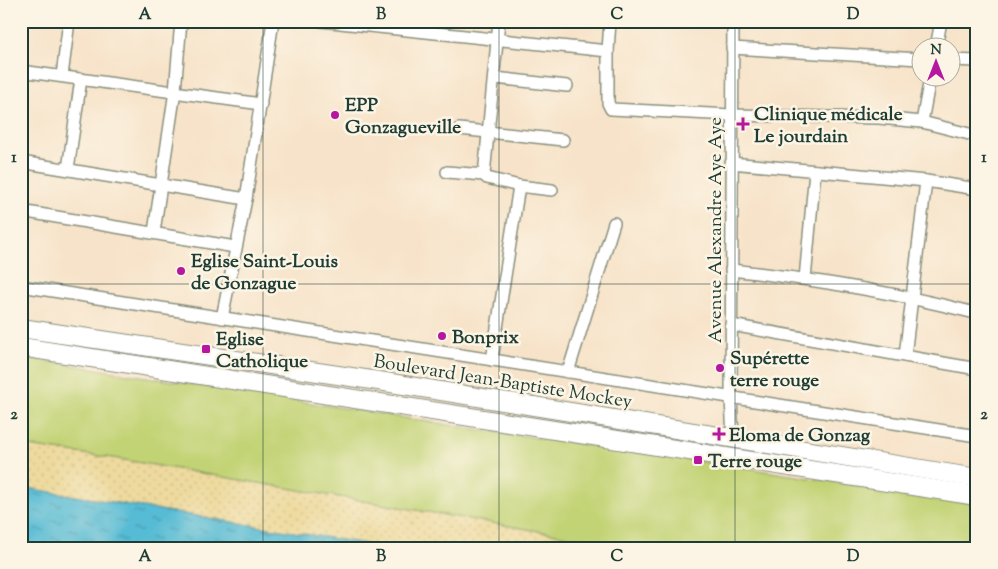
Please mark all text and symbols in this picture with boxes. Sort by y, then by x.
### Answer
text: A [139,4,152,27]
text: B [376,4,386,27]
text: C [611,4,624,27]
text: D [847,4,860,27]
north arrow [910,38,960,88]
text: N [930,41,942,61]
place label: EPP Gonzagueville [345,93,461,142]
place label: Clinique médicale Le jourdain [754,102,903,151]
marker: EPP Gonzagueville [329,109,341,121]
street label: Avenue Alexandre Aye Aye [703,117,730,343]
marker: Clinique médicale Le jourdain [736,117,750,131]
text: 1 [11,147,17,170]
text: 1 [981,147,987,170]
place label: Eglise Saint-Louis de Gonzague [191,249,338,298]
marker: Eglise Saint-Louis de Gonzague [175,265,187,277]
place label: Bonprix [452,325,519,352]
place label: Eglise Catholique [216,327,308,376]
marker: Bonprix [436,330,448,342]
marker: Eglise Catholique [200,343,212,355]
place label: Supérette terre rouge [730,346,819,395]
street label: Boulevard Jean-Baptiste Mockey [371,349,635,416]
marker: Supérette terre rouge [714,362,726,374]
text: 2 [10,404,18,427]
text: 2 [980,404,988,427]
place label: Eloma de Gonzag [729,423,871,450]
marker: Eloma de Gonzag [713,428,725,440]
place label: Terre rouge [708,449,802,476]
marker: Terre rouge [692,454,704,466]
text: A [139,546,152,569]
text: B [376,546,386,569]
text: C [611,546,624,569]
text: D [847,546,860,569]

